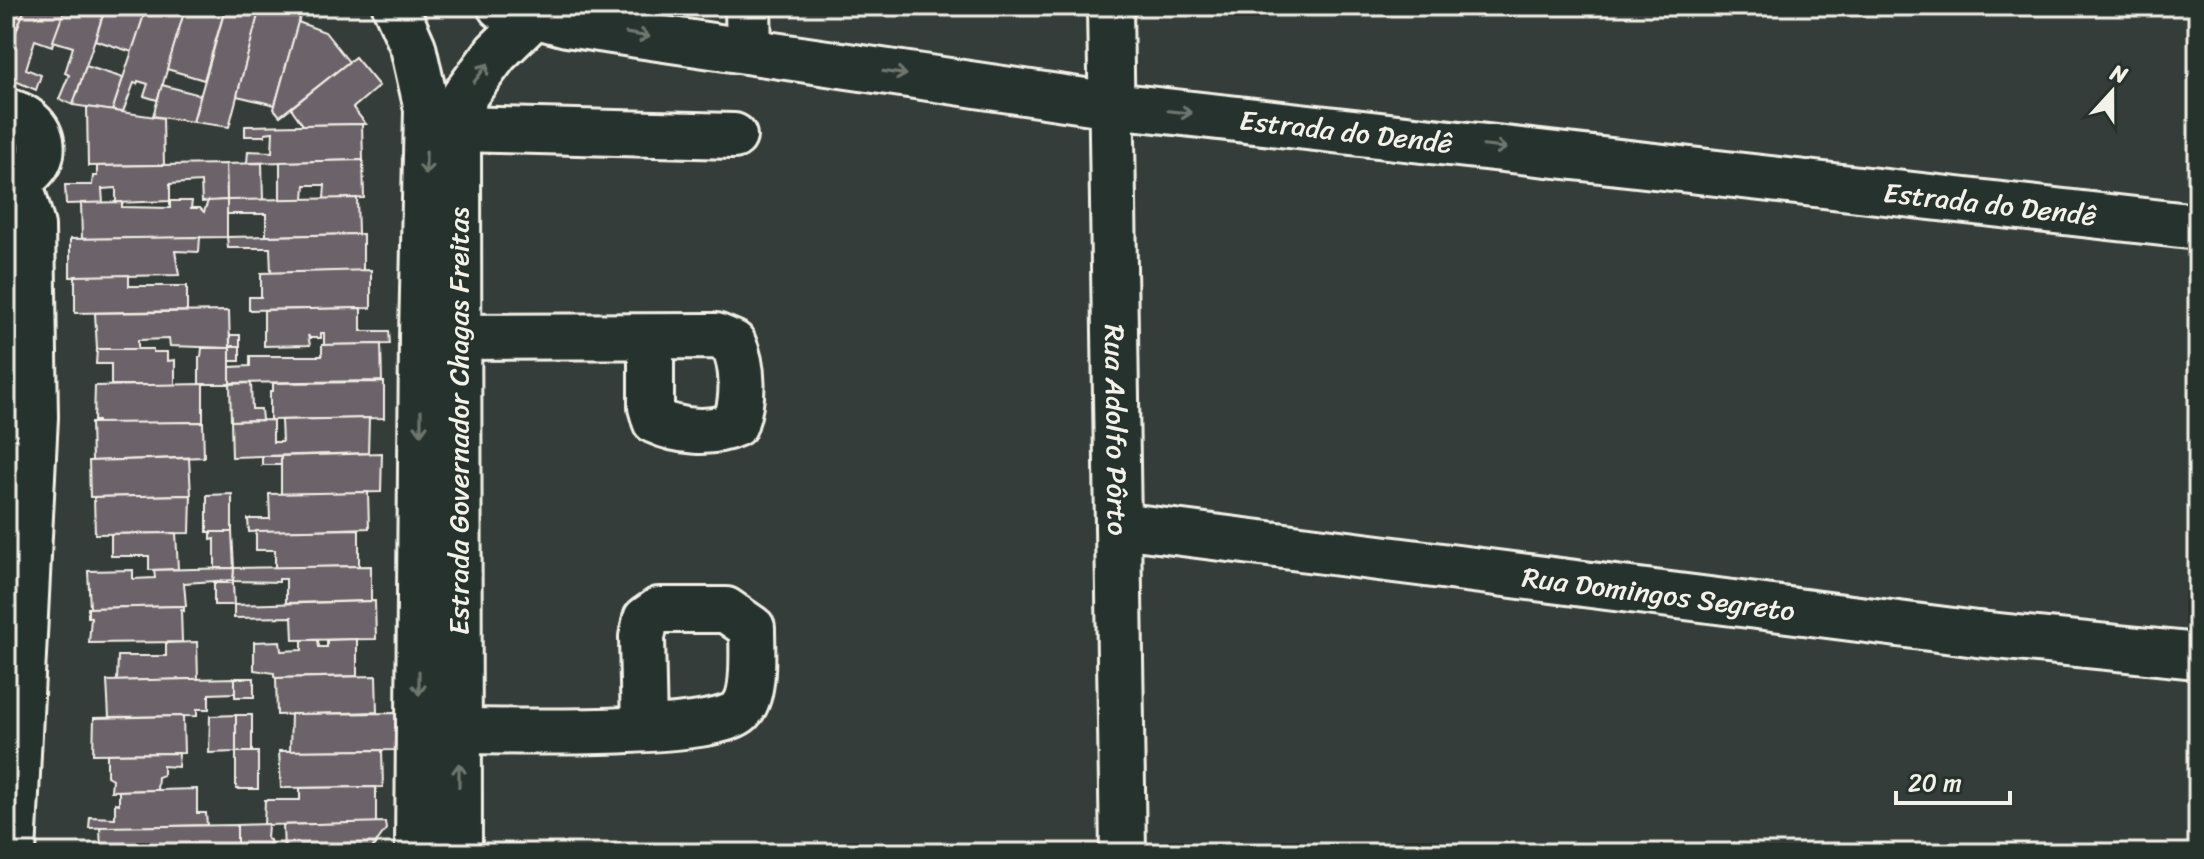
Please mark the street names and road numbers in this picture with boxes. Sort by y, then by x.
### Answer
street label: Estrada do Dendê [1237,95,1455,168]
street label: Estrada do Dendê [1881,167,2099,240]
street label: Estrada Governador Chagas Freitas [434,207,483,635]
street label: Rua Adolfo Pôrto [1090,324,1143,536]
street label: Rua Domingos Segreto [1519,552,1798,635]

